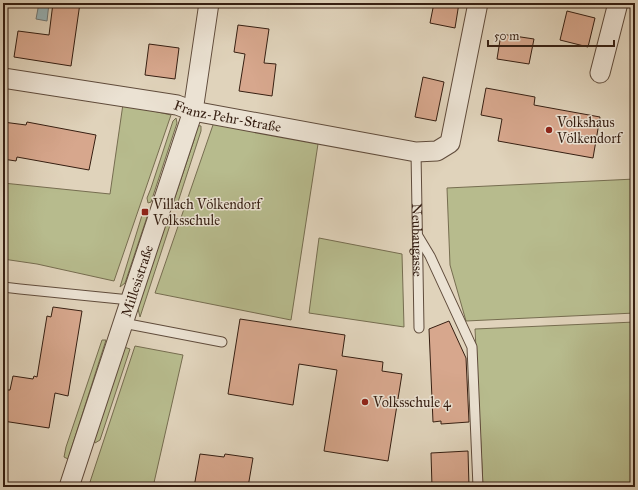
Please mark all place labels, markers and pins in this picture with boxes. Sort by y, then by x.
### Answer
place label: Volkshaus Völkendorf [556,114,623,147]
marker: Volkshaus Völkendorf [544,125,554,135]
place label: Villach Völkendorf Volksschule [152,196,263,229]
marker: Villach Völkendorf Volksschule [140,207,150,217]
place label: Volksschule 4 [372,394,452,411]
marker: Volksschule 4 [360,397,370,407]

